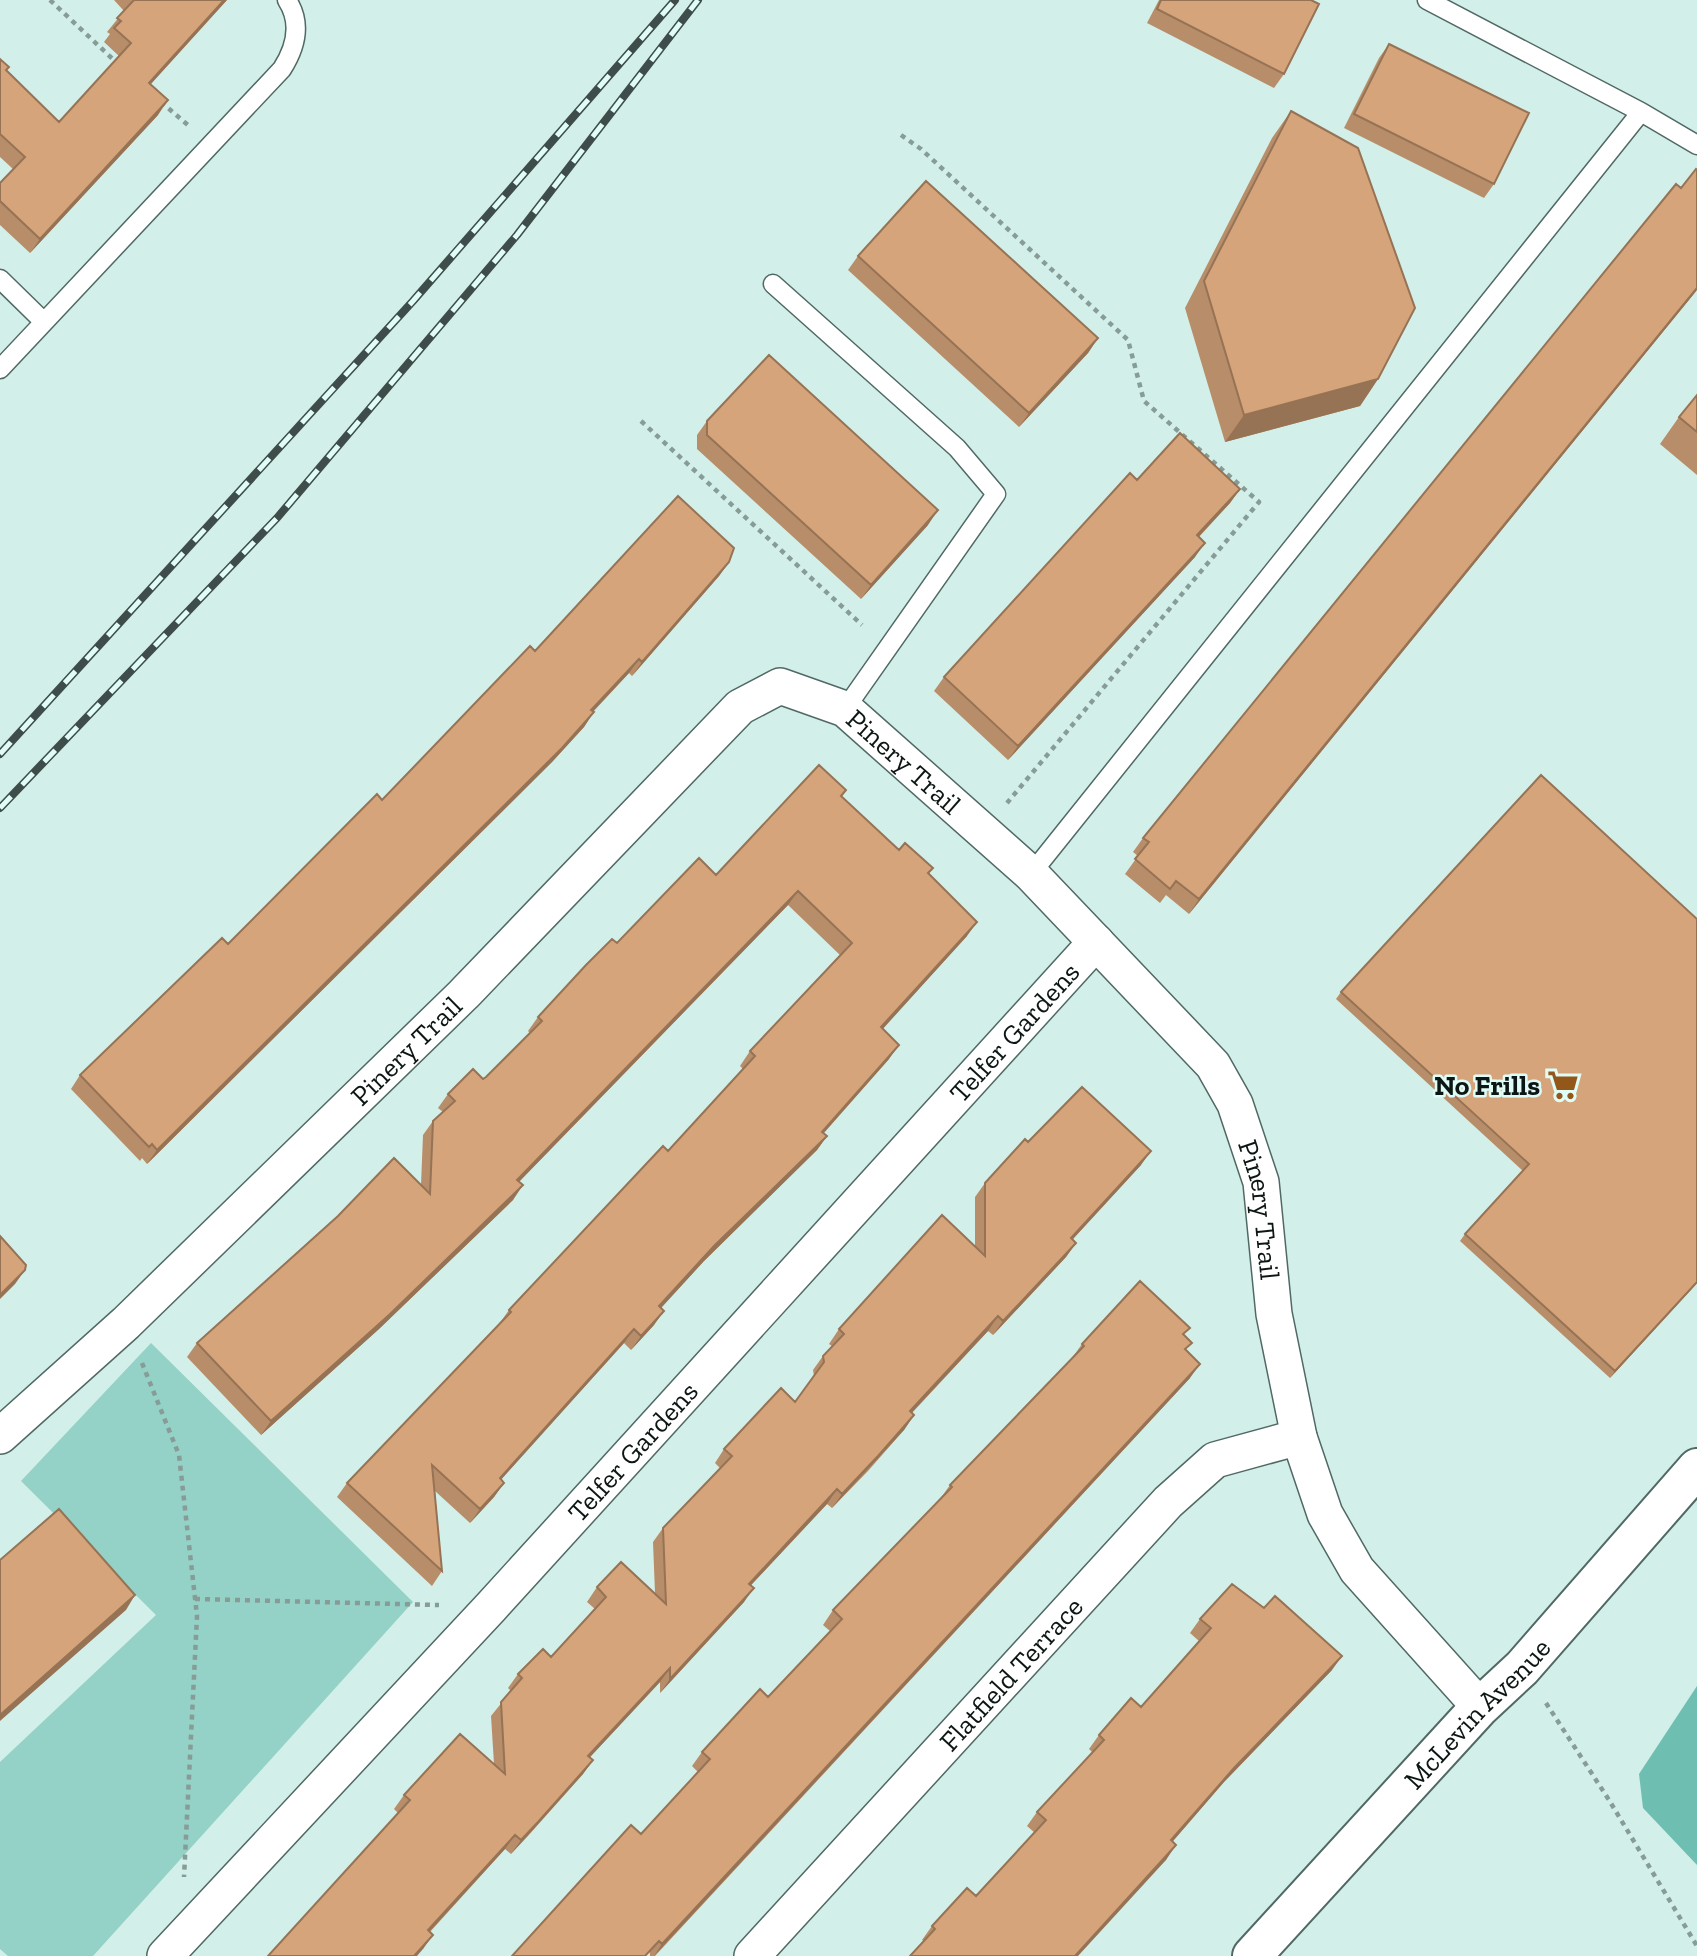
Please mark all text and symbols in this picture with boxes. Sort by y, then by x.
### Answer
street label: Pinery Trail [840,702,968,821]
street label: Telfer Gardens [942,955,1086,1109]
street label: Pinery Trail [344,989,468,1112]
supermarket icon: No Frills [1546,1068,1580,1102]
place label: No Frills [1434,1069,1540,1102]
street label: Pinery Trail [1232,1135,1287,1281]
street label: Telfer Gardens [561,1375,704,1528]
street label: Flatfield Terrace [932,1590,1089,1757]
street label: McLevin Avenue [1397,1631,1557,1796]

